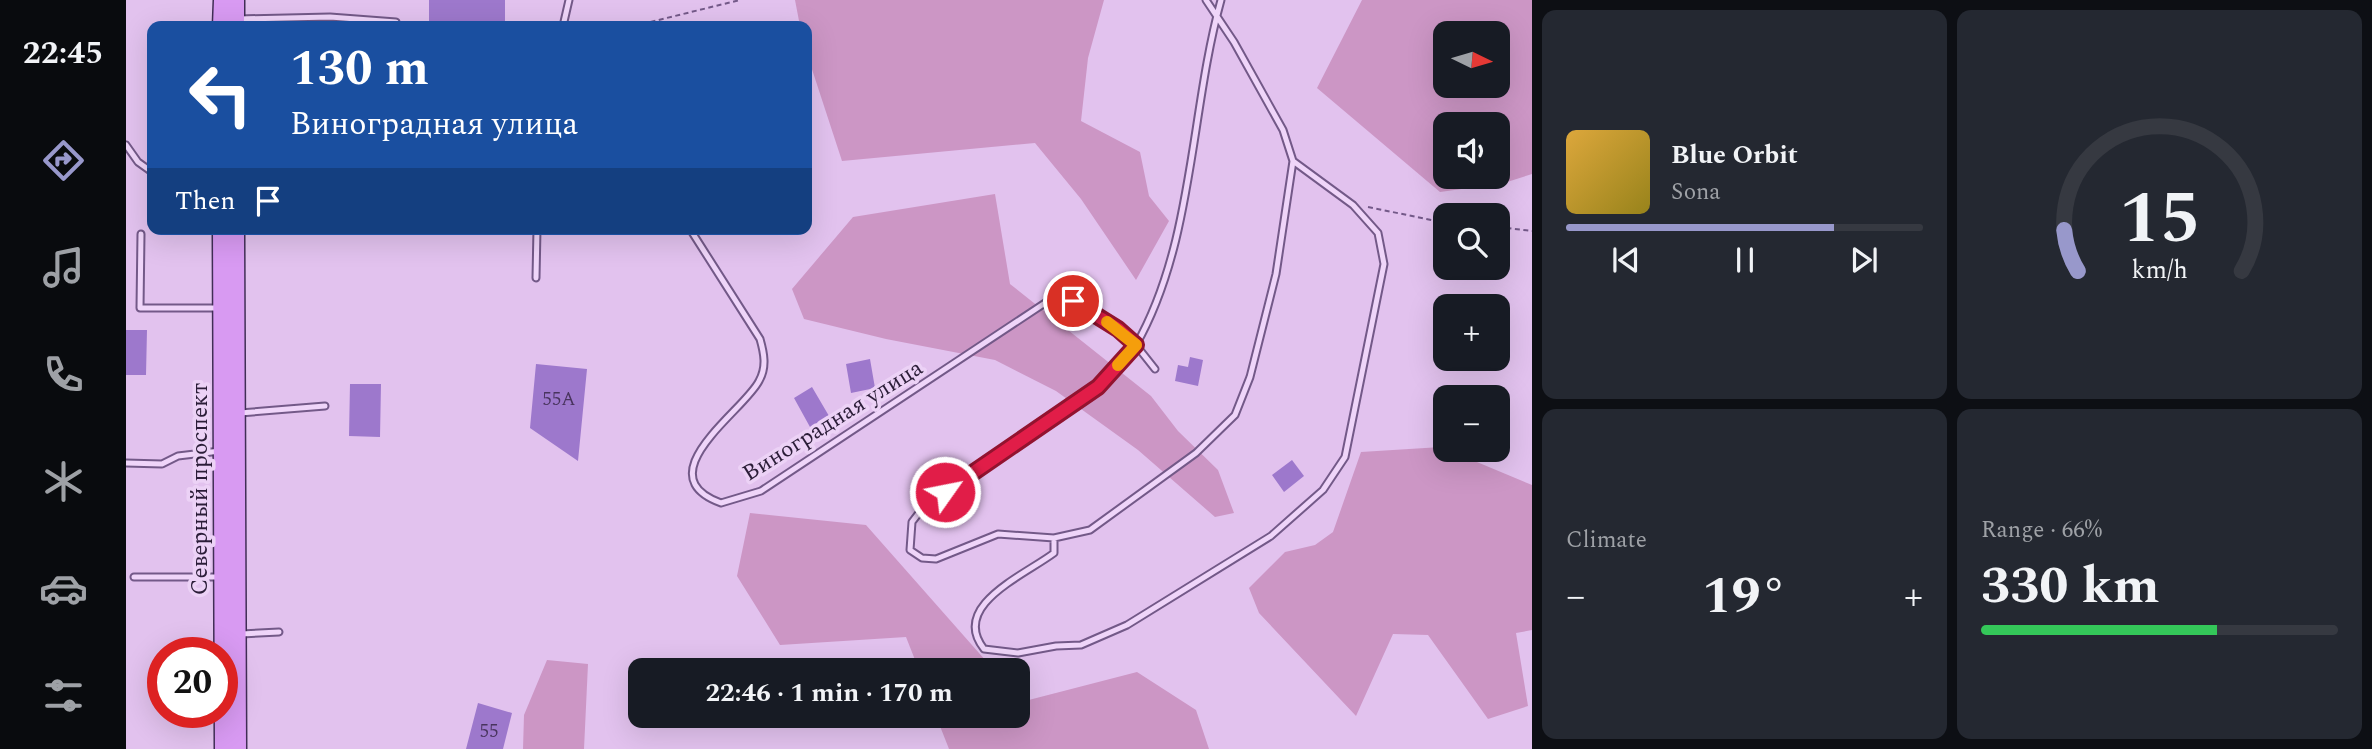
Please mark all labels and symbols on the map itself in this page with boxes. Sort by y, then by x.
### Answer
north arrow [1433,21,1510,98]
pin [1043,271,1103,331]
street label: Виноградная улица [736,351,930,491]
street label: Северный проспект [183,383,218,595]
house number: 55А [542,385,576,414]
position arrow [908,455,982,529]
speed limit sign: 20 [147,637,238,728]
house number: 55 [479,717,499,746]

